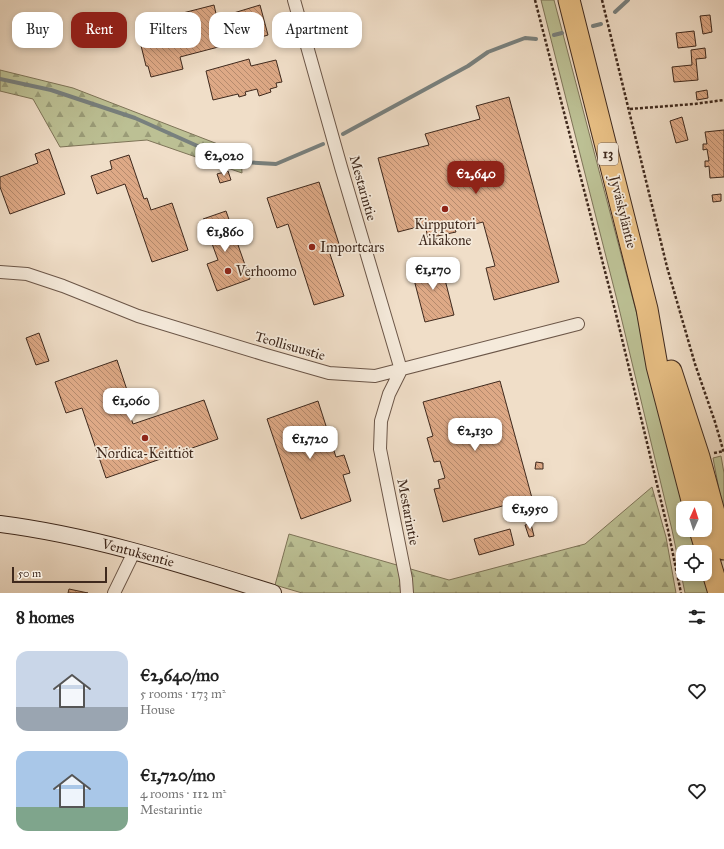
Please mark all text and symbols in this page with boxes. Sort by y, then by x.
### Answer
chip: Buy [12,12,63,48]
chip: Rent [71,12,127,48]
chip: Filters [135,12,201,48]
chip: New [209,12,264,48]
chip: Apartment [272,12,362,48]
pin: €2,020 [191,143,257,177]
road number: 13 [598,143,618,165]
text: €2,020 [204,148,244,164]
street label: Mestarintie [346,153,380,223]
pin: €2,640 [443,161,509,195]
text: €2,640 [456,166,496,182]
street label: Jyväskyläntie [604,172,640,251]
marker: Kirpputori Aikakone [440,204,450,214]
place label: Kirpputori Aikakone [414,216,476,249]
pin: €1,860 [192,219,258,253]
text: €1,860 [206,224,244,240]
place label: Importcars [320,239,384,256]
marker: Importcars [307,242,317,252]
pin: €1,170 [400,257,466,291]
text: €1,170 [415,262,451,278]
place label: Verhoomo [235,263,297,280]
marker: Verhoomo [223,266,233,276]
street label: Teollisuustie [253,328,327,364]
pin: €1,060 [98,388,164,422]
text: €1,060 [112,393,150,409]
pin: €2,130 [442,418,508,452]
text: €2,130 [457,423,493,439]
pin: €1,720 [277,426,343,460]
text: €1,720 [292,431,328,447]
marker: Nordica-Keittiöt [140,433,150,443]
place label: Nordica-Keittiöt [96,445,194,462]
street label: Mestarintie [393,477,423,547]
pin: €1,950 [497,496,563,530]
text: €1,950 [512,501,548,517]
north arrow [676,501,712,537]
map controls [676,501,712,581]
street label: Ventuksentie [99,535,176,571]
button: locate [676,545,712,581]
scale bar [12,565,107,584]
text: 50 m [18,567,41,580]
icon: filters [686,606,708,628]
text: 8 homes [16,607,74,628]
text: €2,640/mo [140,665,219,686]
icon: home [48,667,96,715]
icon: heart [686,680,708,702]
text: 5 rooms · 173 m² [140,686,226,702]
text: House [140,702,175,718]
text: €1,720/mo [140,765,215,786]
icon: home [48,767,96,815]
icon: heart [686,780,708,802]
text: 4 rooms · 112 m² [140,786,226,802]
text: Mestarintie [140,802,202,818]

